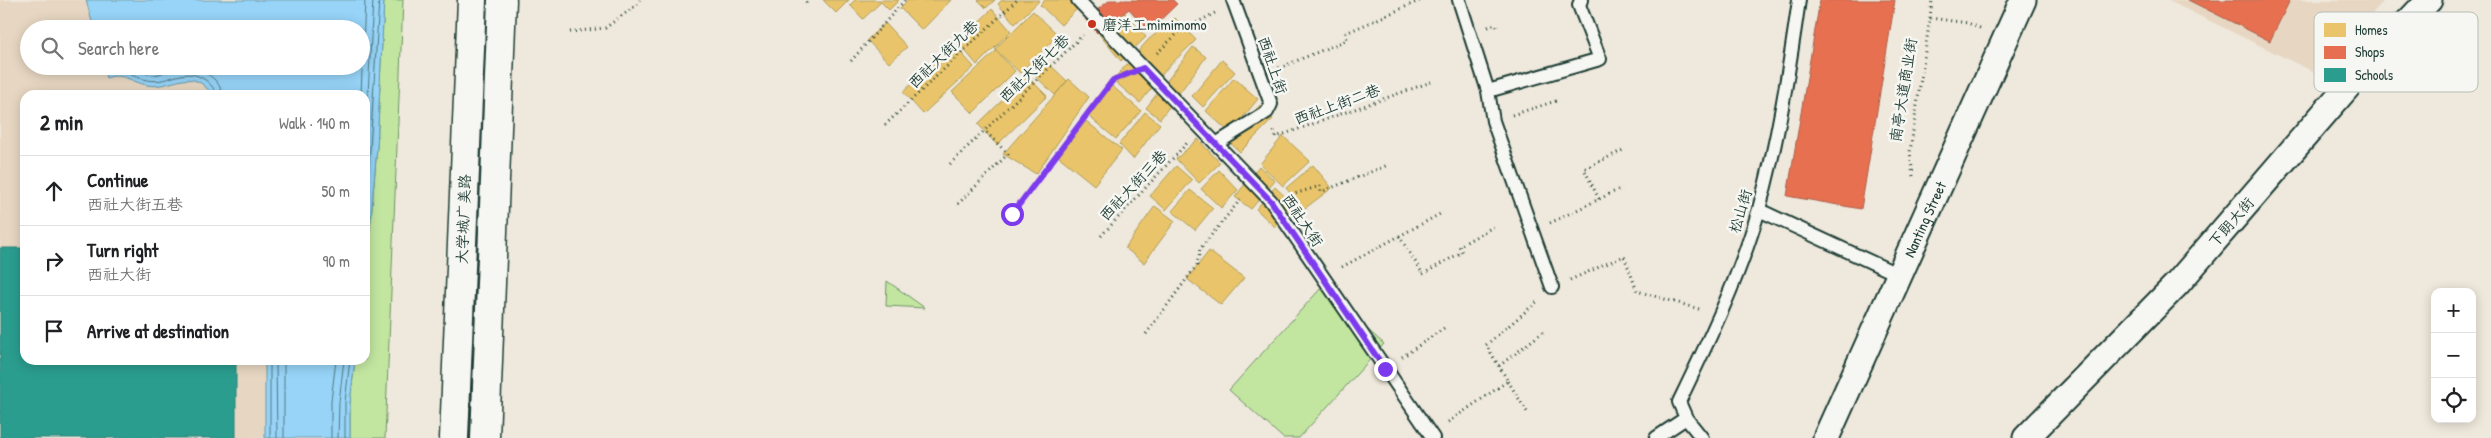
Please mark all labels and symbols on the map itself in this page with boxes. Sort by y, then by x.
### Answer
legend [2314,12,2478,92]
place label: 磨洋工mimimomo [1102,14,1207,35]
street label: 西社大街九巷 [903,15,983,93]
marker: 磨洋工mimimomo [1086,18,1098,30]
text: Homes [2355,20,2388,39]
street label: 西社大街七巷 [994,29,1074,107]
street label: 西社上街 [1253,33,1293,97]
street label: 南亭大道商业街 [1884,36,1922,144]
text: Shops [2355,42,2384,62]
text: Schools [2355,65,2393,84]
street label: 西社上街二巷 [1291,79,1383,129]
street label: 西社大街三巷 [1095,145,1171,225]
street label: 大学城广美路 [451,174,475,264]
street label: Nanting Street [1898,177,1951,260]
street label: 松山街 [1723,186,1757,236]
street label: 西社大街 [1278,189,1328,251]
street label: 下朗大街 [2203,192,2259,252]
route start [1001,203,1024,226]
route end [1374,358,1397,381]

